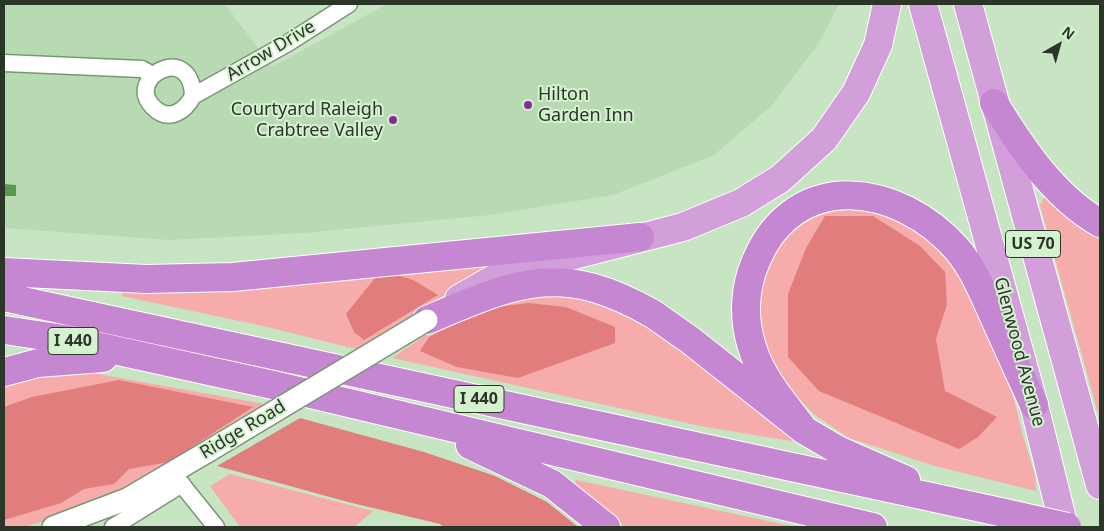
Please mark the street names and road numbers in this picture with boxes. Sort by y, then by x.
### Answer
street label: Arrow Drive [223,16,319,86]
road number: US 70 [1006,230,1060,258]
street label: Glenwood Avenue [989,275,1049,429]
road number: I 440 [48,328,98,354]
road number: I 440 [454,386,504,412]
street label: Ridge Road [196,396,290,464]

